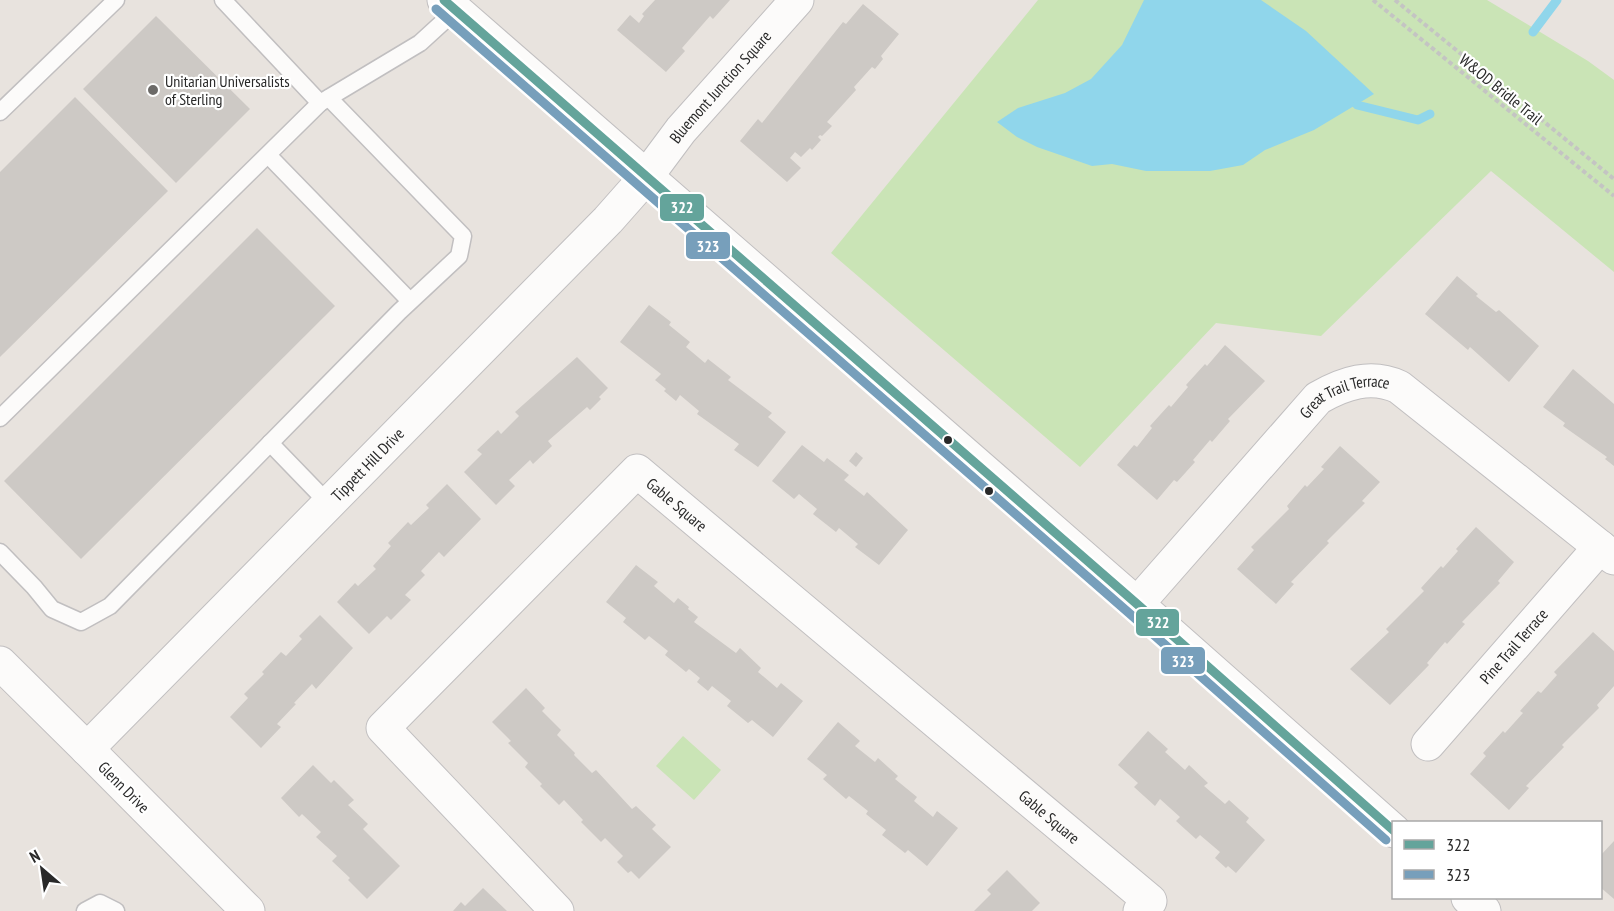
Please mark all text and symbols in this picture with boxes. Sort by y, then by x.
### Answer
street label: Bluemont Junction Square [665,26,775,147]
street label: W&OD Bridle Trail [1455,49,1547,129]
place label: Unitarian Universalists of Sterling [165,71,290,109]
marker: Unitarian Universalists of Sterling [146,83,160,97]
line badge: 322 [659,193,705,222]
text: 322 [671,197,693,217]
line badge: 323 [685,231,731,260]
text: 323 [697,236,719,256]
street label: Great Trail Terrace [1295,371,1392,422]
street label: Tippett Hill Drive [327,423,408,505]
unlabelled marker [942,434,954,446]
street label: Gable Square [643,473,711,536]
unlabelled marker [983,485,995,497]
street label: Pine Trail Terrace [1475,604,1552,688]
line badge: 322 [1135,608,1180,637]
text: 322 [1147,612,1169,632]
line badge: 323 [1160,646,1206,675]
text: 323 [1172,651,1194,671]
street label: Glenn Drive [94,757,154,817]
street label: Gable Square [1015,786,1084,848]
legend [1392,821,1602,899]
text: 322 [1446,833,1470,856]
north arrow [12,839,72,899]
text: N [26,845,43,867]
text: 323 [1446,863,1470,886]

